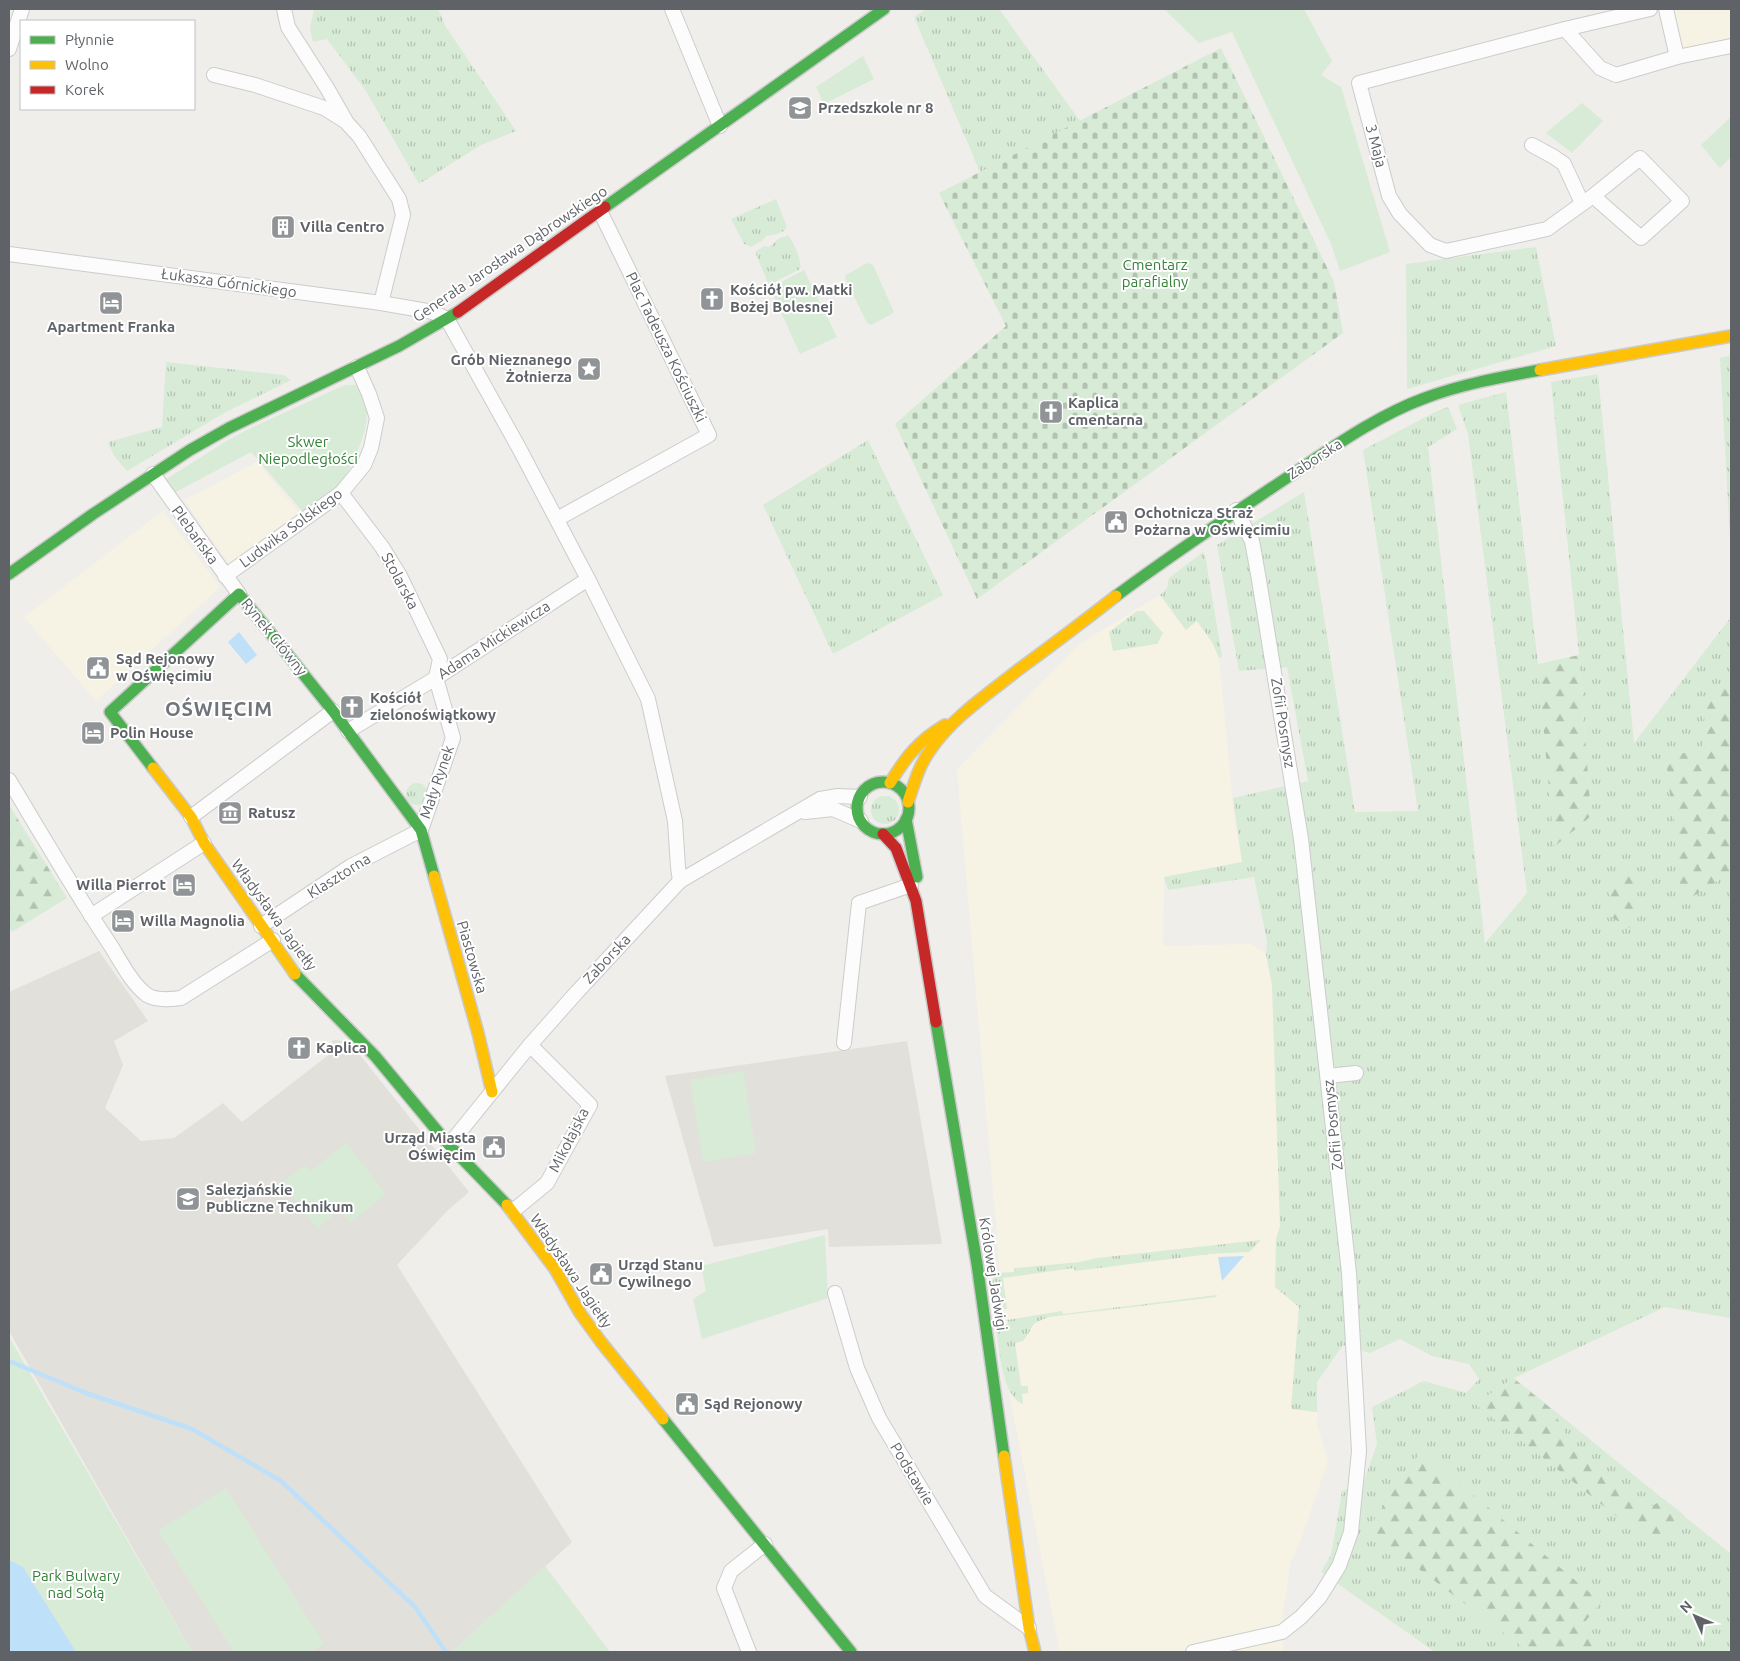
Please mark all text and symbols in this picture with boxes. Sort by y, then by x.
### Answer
legend [20,20,195,110]
text: Płynnie [65,31,114,48]
text: Wolno [65,56,109,73]
text: Korek [65,81,105,98]
school or university icon: Przedszkole nr 8 [787,95,813,121]
place label: Przedszkole nr 8 [818,99,934,116]
street label: 3 Maja [1363,122,1390,169]
street label: Generała Jarosława Dąbrowskiego [409,182,610,325]
building icon: Villa Centro [270,214,296,240]
place label: Villa Centro [300,218,385,235]
park label: Cmentarz parafialny [1122,256,1188,290]
street label: Łukasza Górnickiego [160,265,298,300]
street label: Plac Tadeusza Kościuszki [623,269,710,425]
place label: Kościół pw. Matki Bożej Bolesnej [730,281,852,315]
church icon: Kościół pw. Matki Bożej Bolesnej [699,286,725,312]
hotel icon: Apartment Franka [98,290,124,316]
place label: Apartment Franka [47,318,175,335]
place label: Grób Nieznanego Żołnierza [450,351,572,385]
place icon: Grób Nieznanego Żołnierza [576,356,602,382]
place label: Kaplica cmentarna [1068,394,1143,428]
church icon: Kaplica cmentarna [1038,399,1064,425]
park label: Skwer Niepodległości [258,433,358,467]
street label: Zaborska [1284,435,1345,482]
street label: Ludwika Solskiego [236,485,345,571]
street label: Plebańska [169,502,222,567]
place label: Ochotnicza Straż Pożarna w Oświęcimiu [1134,504,1290,539]
public building icon: Ochotnicza Straż Pożarna w Oświęcimiu [1103,509,1129,535]
street label: Stolarska [378,550,422,612]
street label: Rynek Główny [238,595,311,679]
street label: Adama Mickiewicza [434,597,553,682]
place label: Sąd Rejonowy w Oświęcimiu [116,650,214,685]
public building icon: Sąd Rejonowy w Oświęcimiu [85,655,111,681]
street label: Zofii Posmysz [1268,677,1299,769]
place label: Kościół zielonoświątkowy [370,689,496,724]
church icon: Kościół zielonoświątkowy [339,694,365,720]
district label: OŚWIĘCIM [165,696,273,720]
hotel icon: Polin House [80,720,106,746]
place label: Polin House [110,724,194,741]
street label: Mały Rynek [416,743,457,821]
museum icon: Ratusz [217,800,243,826]
place label: Ratusz [248,804,295,821]
street label: Klasztorna [304,850,373,902]
street label: Władysława Jagiełły [228,856,321,974]
hotel icon: Willa Pierrot [171,872,197,898]
place label: Willa Pierrot [76,876,167,893]
hotel icon: Willa Magnolia [110,908,136,934]
place label: Willa Magnolia [140,912,245,929]
street label: Piastowska [454,919,491,995]
street label: Zaborska [580,930,634,987]
church icon: Kaplica [286,1035,312,1061]
place label: Kaplica [316,1039,367,1056]
street label: Zofii Posmysz [1319,1079,1346,1171]
street label: Mikołajska [545,1105,592,1175]
place label: Urząd Miasta Oświęcim [384,1129,476,1164]
public building icon: Urząd Miasta Oświęcim [481,1134,507,1160]
place label: Salezjańskie Publiczne Technikum [206,1181,353,1215]
school or university icon: Salezjańskie Publiczne Technikum [175,1186,201,1212]
street label: Władysława Jagiełły [527,1211,616,1331]
street label: Królowej Jadwigi [976,1216,1011,1332]
place label: Urząd Stanu Cywilnego [618,1256,703,1290]
public building icon: Urząd Stanu Cywilnego [588,1261,614,1287]
public building icon: Sąd Rejonowy [674,1391,700,1417]
place label: Sąd Rejonowy [704,1395,802,1413]
street label: Podstawie [887,1439,938,1508]
park label: Park Bulwary nad Sołą [32,1567,120,1601]
north arrow [1670,1591,1720,1641]
text: N [1676,1597,1695,1616]

